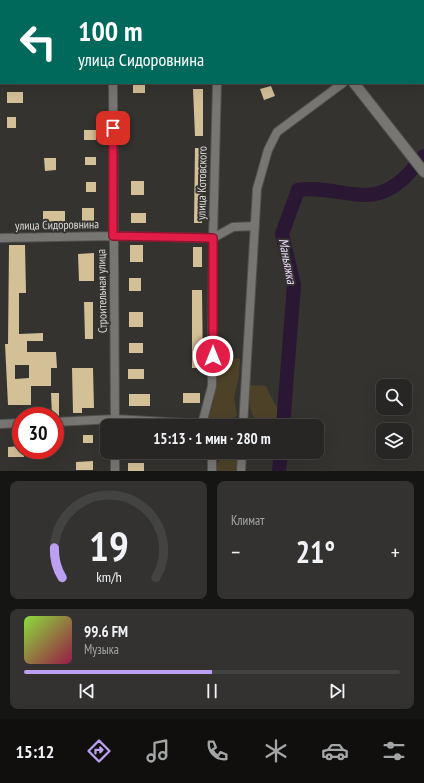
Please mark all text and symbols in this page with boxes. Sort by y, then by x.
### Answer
text: 100 m [78,12,142,49]
icon: left [12,16,64,68]
text: улица Сидоровнина [78,48,204,71]
pin [96,111,130,145]
icon: arrive [102,117,124,139]
street label: улица Котовского [193,146,210,220]
street label: улица Сидоровнина [15,216,99,233]
water label: Маньяжка [275,237,300,286]
street label: Строительная улица [93,249,110,333]
position arrow [192,335,234,377]
map controls [376,379,412,459]
button: search [376,379,412,415]
speed limit sign: 30 [12,407,64,459]
button: layers [376,423,412,459]
text: 15:13 · 1 мин · 280 m [153,429,271,448]
text: Климат [231,512,264,529]
text: 19 [89,519,128,572]
text: 21° [296,532,335,571]
text: − [231,538,240,566]
text: + [391,538,400,566]
text: km/h [96,567,121,586]
text: 99.6 FM [84,622,128,641]
text: Музыка [84,641,119,658]
icon: previous [76,680,98,702]
icon: pause [201,680,223,702]
icon: next [326,680,348,702]
icon: directions [85,737,113,765]
icon: music [144,737,172,765]
icon: phone [203,737,231,765]
icon: climate [262,737,290,765]
icon: car [321,737,349,765]
icon: filters [380,737,408,765]
text: 15:12 [16,740,54,763]

